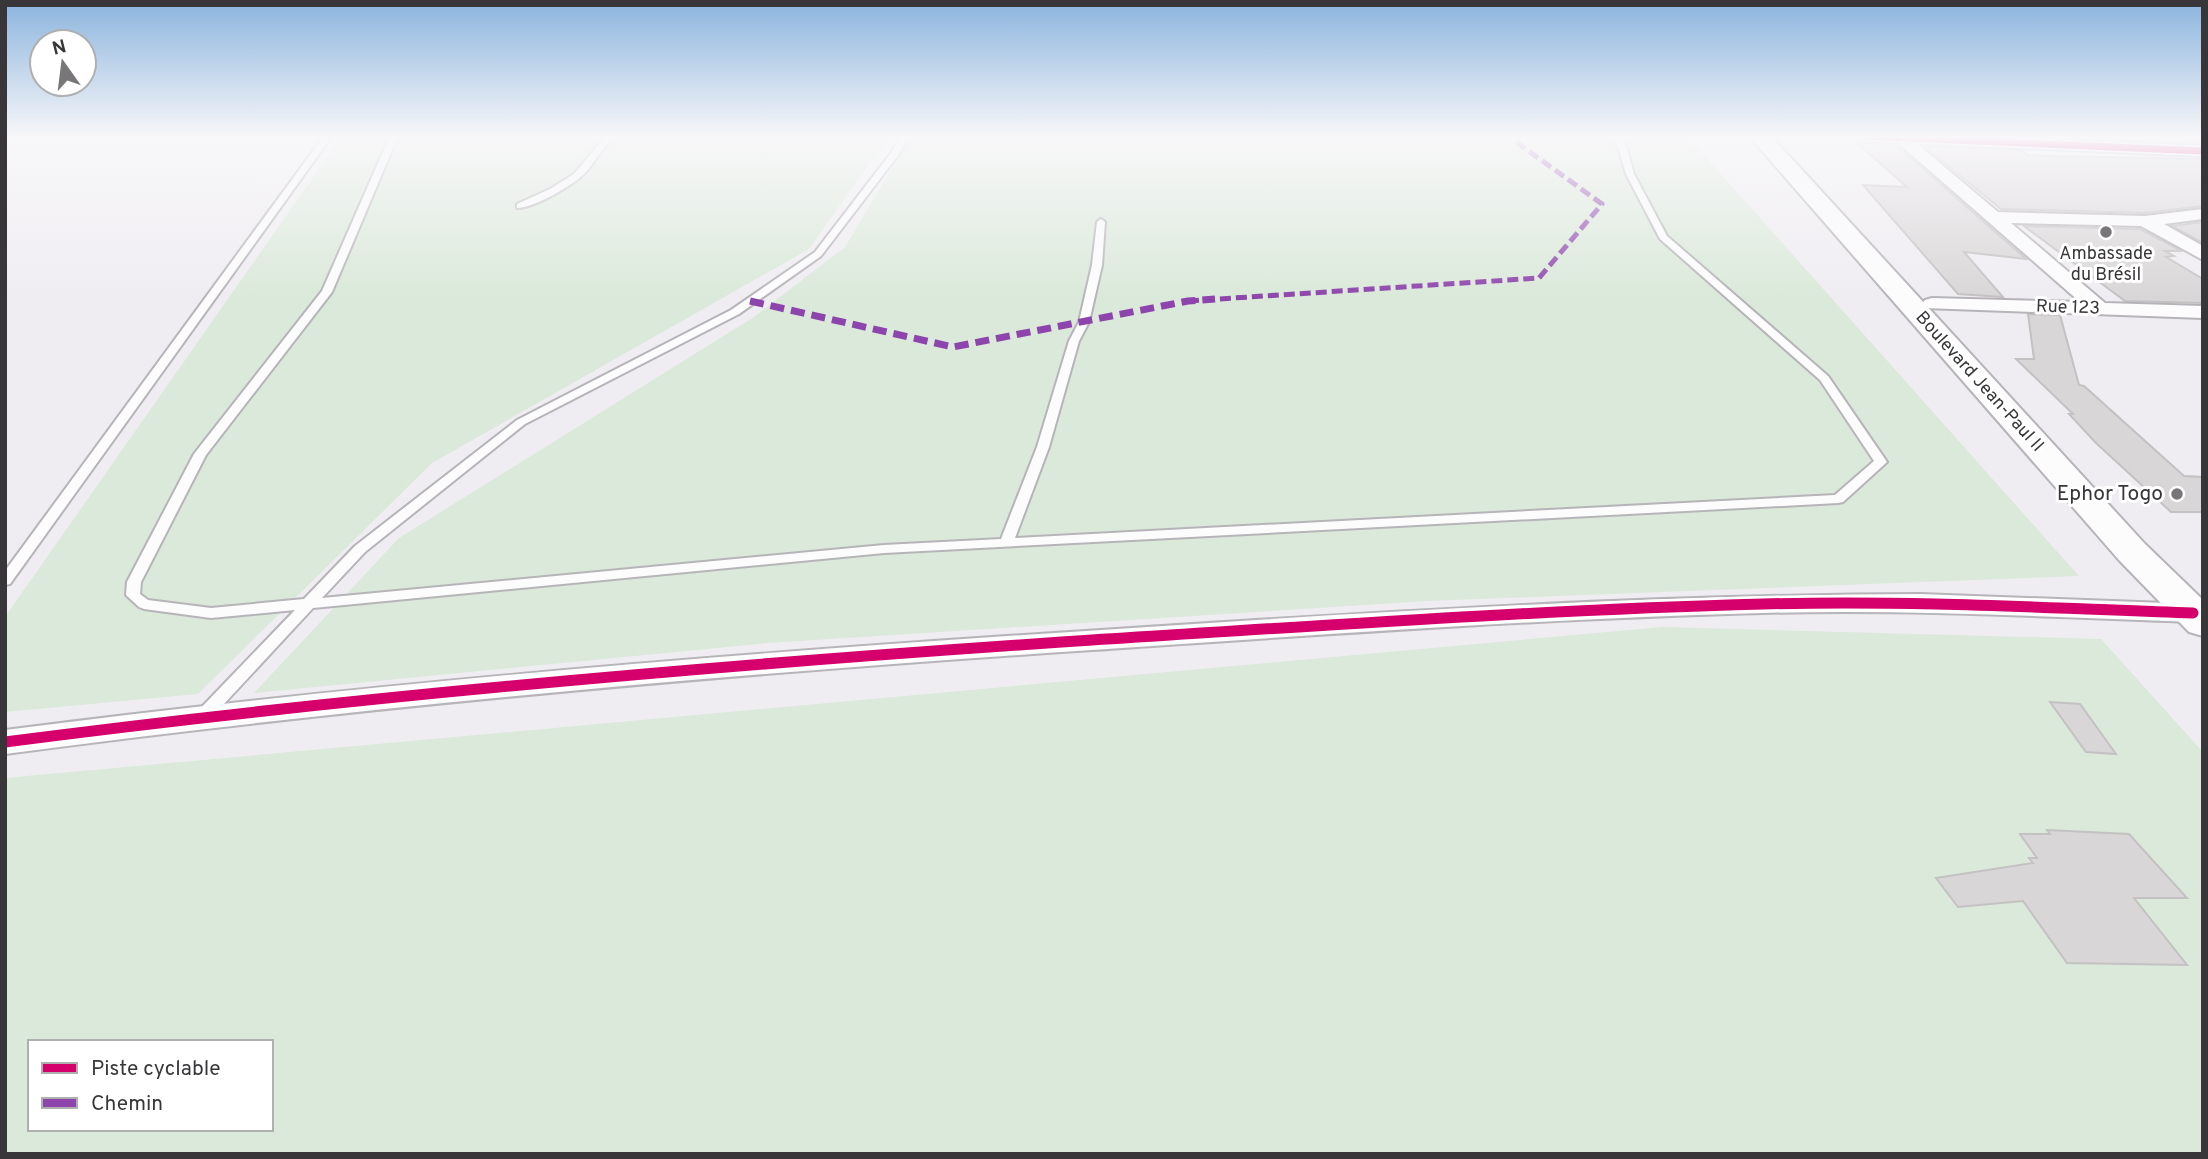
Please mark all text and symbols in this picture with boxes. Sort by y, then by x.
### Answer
north arrow [28,28,98,98]
text: N [50,35,69,62]
marker: Ambassade du Brésil [2098,224,2114,240]
place label: Ambassade du Brésil [2059,243,2153,287]
street label: Rue 123 [2036,295,2100,321]
street label: Boulevard Jean-Paul II [1910,307,2048,457]
place label: Ephor Togo [2057,481,2163,508]
marker: Ephor Togo [2169,486,2185,502]
legend [28,1040,273,1131]
text: Piste cyclable [91,1056,221,1083]
text: Chemin [91,1091,163,1118]

